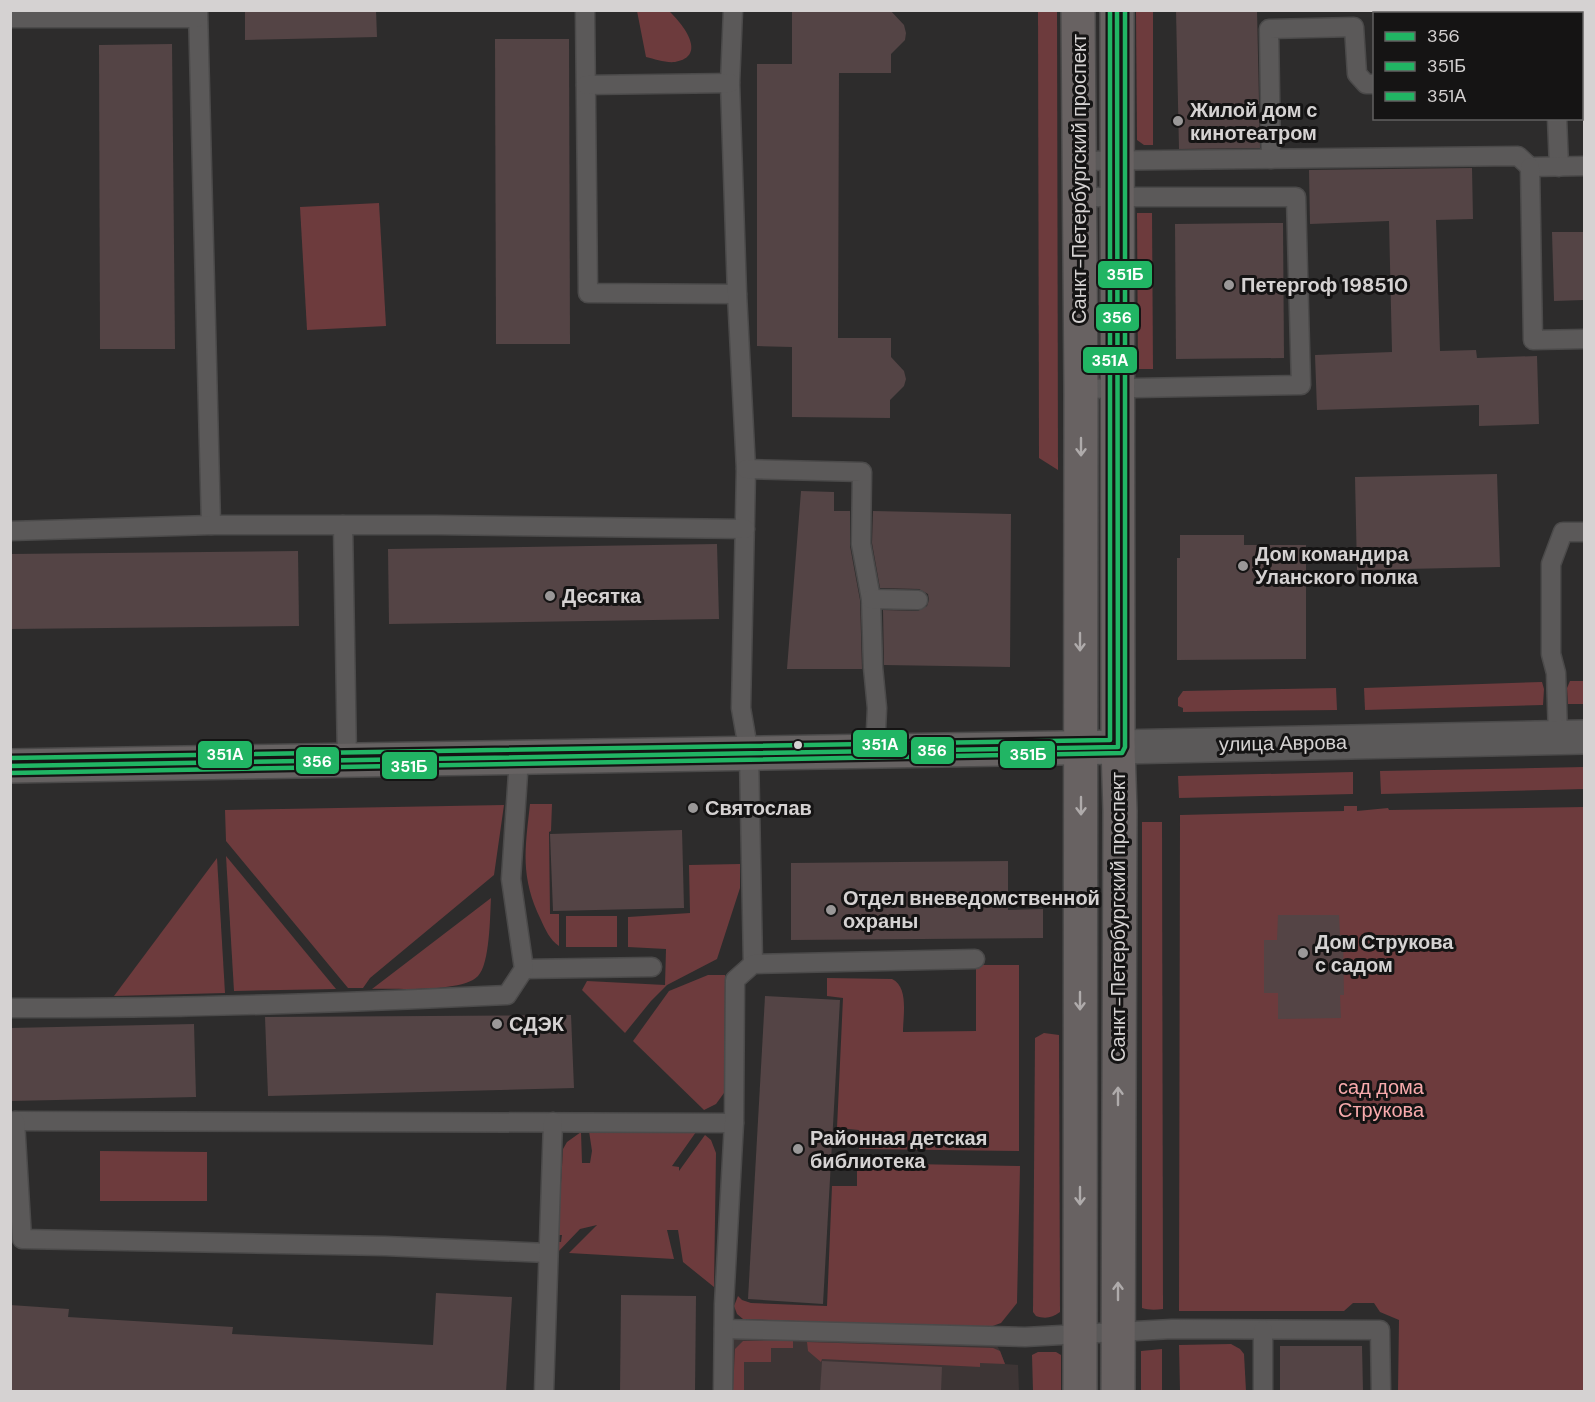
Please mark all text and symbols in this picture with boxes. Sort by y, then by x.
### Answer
legend [1373,12,1583,120]
text: 356 [1427,24,1460,48]
street label: Санкт-Петербургский проспект [1066,34,1092,324]
text: 351Б [1427,54,1466,78]
text: 351А [1427,84,1466,108]
place label: Жилой дом с кинотеатром [1189,97,1317,146]
marker: Жилой дом с кинотеатром [1171,114,1185,128]
line badge: 351Б [1097,260,1153,289]
text: 351Б [1107,264,1143,285]
place label: Петергоф 198510 [1241,272,1408,298]
marker: Петергоф 198510 [1222,278,1236,292]
line badge: 356 [1095,303,1140,332]
text: 356 [1102,307,1132,328]
line badge: 351А [1082,346,1138,374]
text: 351А [1092,350,1129,371]
one-way arrow [1075,437,1087,457]
place label: Дом командира Уланского полка [1255,541,1419,590]
marker: Дом командира Уланского полка [1236,559,1250,573]
place label: Десятка [562,583,642,609]
marker: Десятка [543,589,557,603]
one-way arrow [1074,632,1086,652]
line badge: 351А [852,729,908,758]
street label: улица Аврова [1219,729,1348,757]
text: 351А [862,734,899,755]
line badge: 356 [910,736,955,765]
unlabelled marker [792,739,804,751]
line badge: 351А [197,740,253,769]
text: 356 [917,740,947,761]
line badge: 351Б [999,740,1056,769]
text: 351А [207,744,244,765]
text: 351Б [1010,744,1046,765]
line badge: 356 [295,746,340,775]
text: 356 [302,751,332,772]
line badge: 351Б [381,751,438,780]
text: 351Б [391,756,427,777]
street label: Санкт-Петербургский проспект [1105,772,1131,1062]
place label: Святослав [705,795,812,821]
one-way arrow [1075,796,1087,816]
marker: Святослав [686,801,700,815]
place label: Отдел вневедомственной охраны [843,885,1100,934]
marker: Отдел вневедомственной охраны [824,903,838,917]
place label: Дом Струкова с садом [1315,929,1454,978]
marker: Дом Струкова с садом [1296,946,1310,960]
one-way arrow [1074,991,1086,1011]
place label: СДЭК [509,1011,565,1037]
marker: СДЭК [490,1017,504,1031]
park label: сад дома Струкова [1338,1074,1425,1123]
one-way arrow [1112,1087,1124,1107]
place label: Районная детская библиотека [810,1125,987,1174]
marker: Районная детская библиотека [791,1142,805,1156]
one-way arrow [1074,1186,1086,1206]
one-way arrow [1112,1282,1124,1302]

